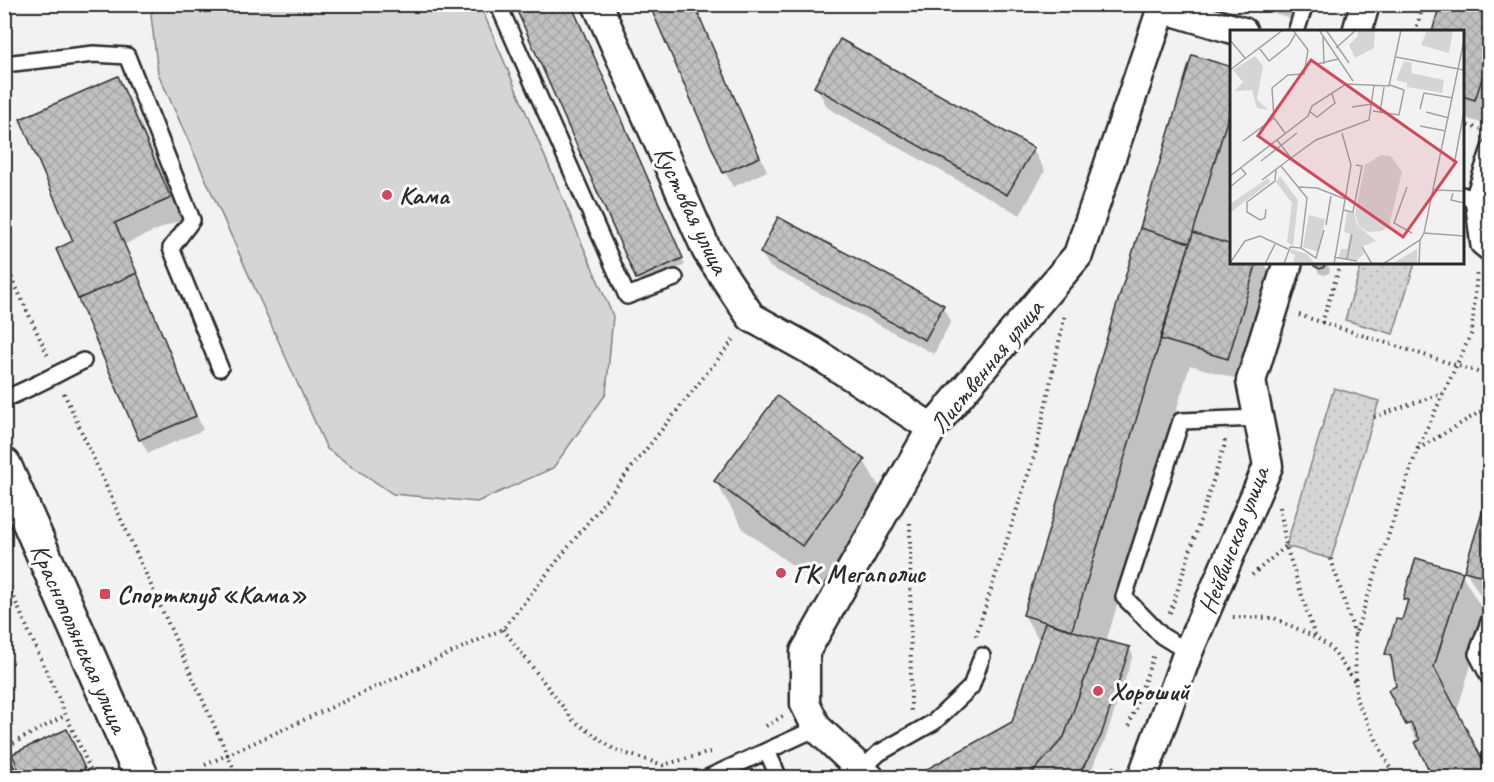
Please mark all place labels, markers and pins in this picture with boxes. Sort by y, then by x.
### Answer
place label: Кама [399,179,451,212]
marker: Кама [380,188,394,202]
place label: ГК Мегаполис [793,557,926,590]
marker: ГК Мегаполис [774,566,788,580]
place label: Спортклуб «Кама» [117,578,307,611]
marker: Спортклуб «Кама» [98,587,112,601]
place label: Хороший [1110,675,1191,708]
marker: Хороший [1091,684,1105,698]

